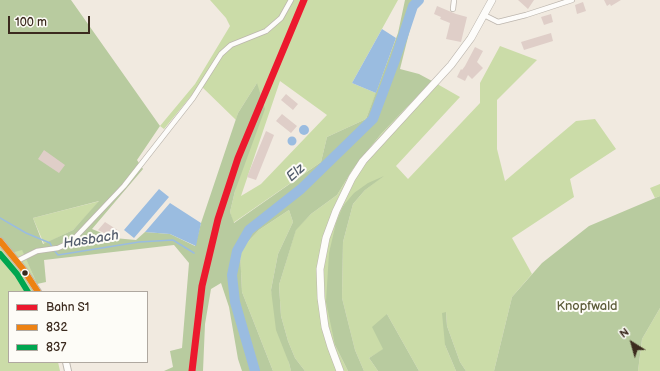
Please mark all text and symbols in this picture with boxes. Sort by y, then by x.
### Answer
scale bar [10,8,92,34]
text: 100 m [15,15,47,30]
water label: Elz [283,160,309,186]
water label: Hasbach [62,227,120,253]
unlabelled marker [20,268,30,278]
legend [8,291,148,363]
park label: Knopfwald [557,299,617,315]
text: Bahn S1 [46,300,89,315]
text: 832 [46,320,67,335]
north arrow [612,323,652,363]
text: N [617,325,632,341]
text: 837 [46,340,66,355]

